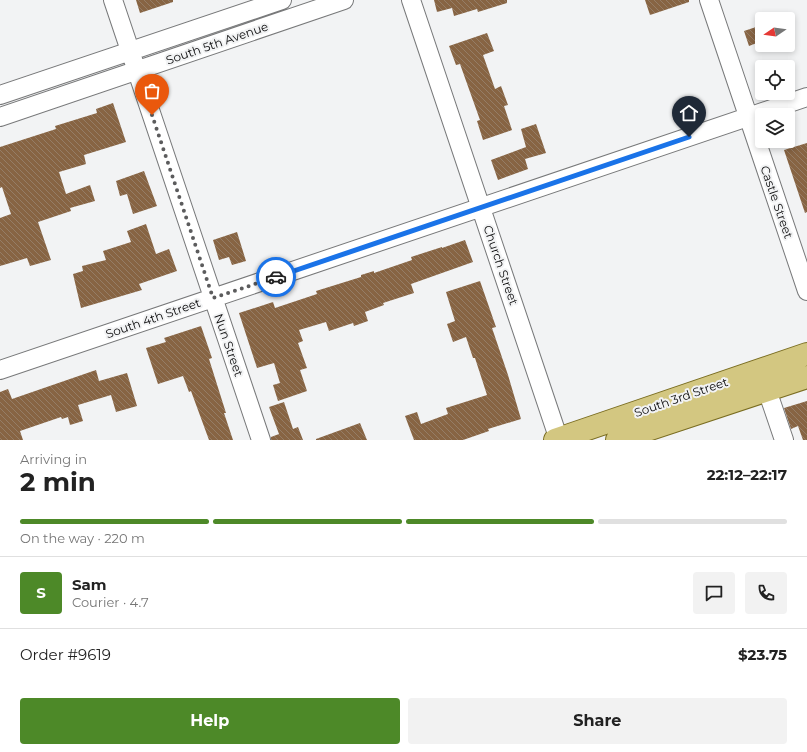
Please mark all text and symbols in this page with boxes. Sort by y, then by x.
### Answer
north arrow [755,12,795,52]
map controls [755,12,795,148]
street label: South 5th Avenue [164,18,270,68]
button: locate [755,60,795,100]
pin [135,74,169,115]
icon: bag [141,80,163,102]
pin [672,96,706,137]
icon: home [678,102,700,124]
button: layers [755,108,795,148]
street label: Castle Street [758,164,797,241]
street label: Church Street [480,223,522,307]
courier [256,257,296,297]
icon: car [265,266,287,288]
street label: South 4th Street [104,295,203,341]
street label: Nun Street [211,312,247,378]
street label: South 3rd Street [632,374,730,420]
text: Arriving in [20,451,87,467]
text: 22:12–22:17 [707,465,787,484]
text: 2 min [20,466,96,498]
text: On the way · 220 m [20,530,145,546]
button: chat [693,572,735,614]
button: phone [745,572,787,614]
text: Sam [72,575,107,594]
text: S [36,583,46,602]
text: Courier · 4.7 [72,594,149,610]
text: Order #9619 [20,645,111,664]
text: $23.75 [738,645,787,664]
button: Help [20,698,400,744]
button: Share [408,698,787,744]

